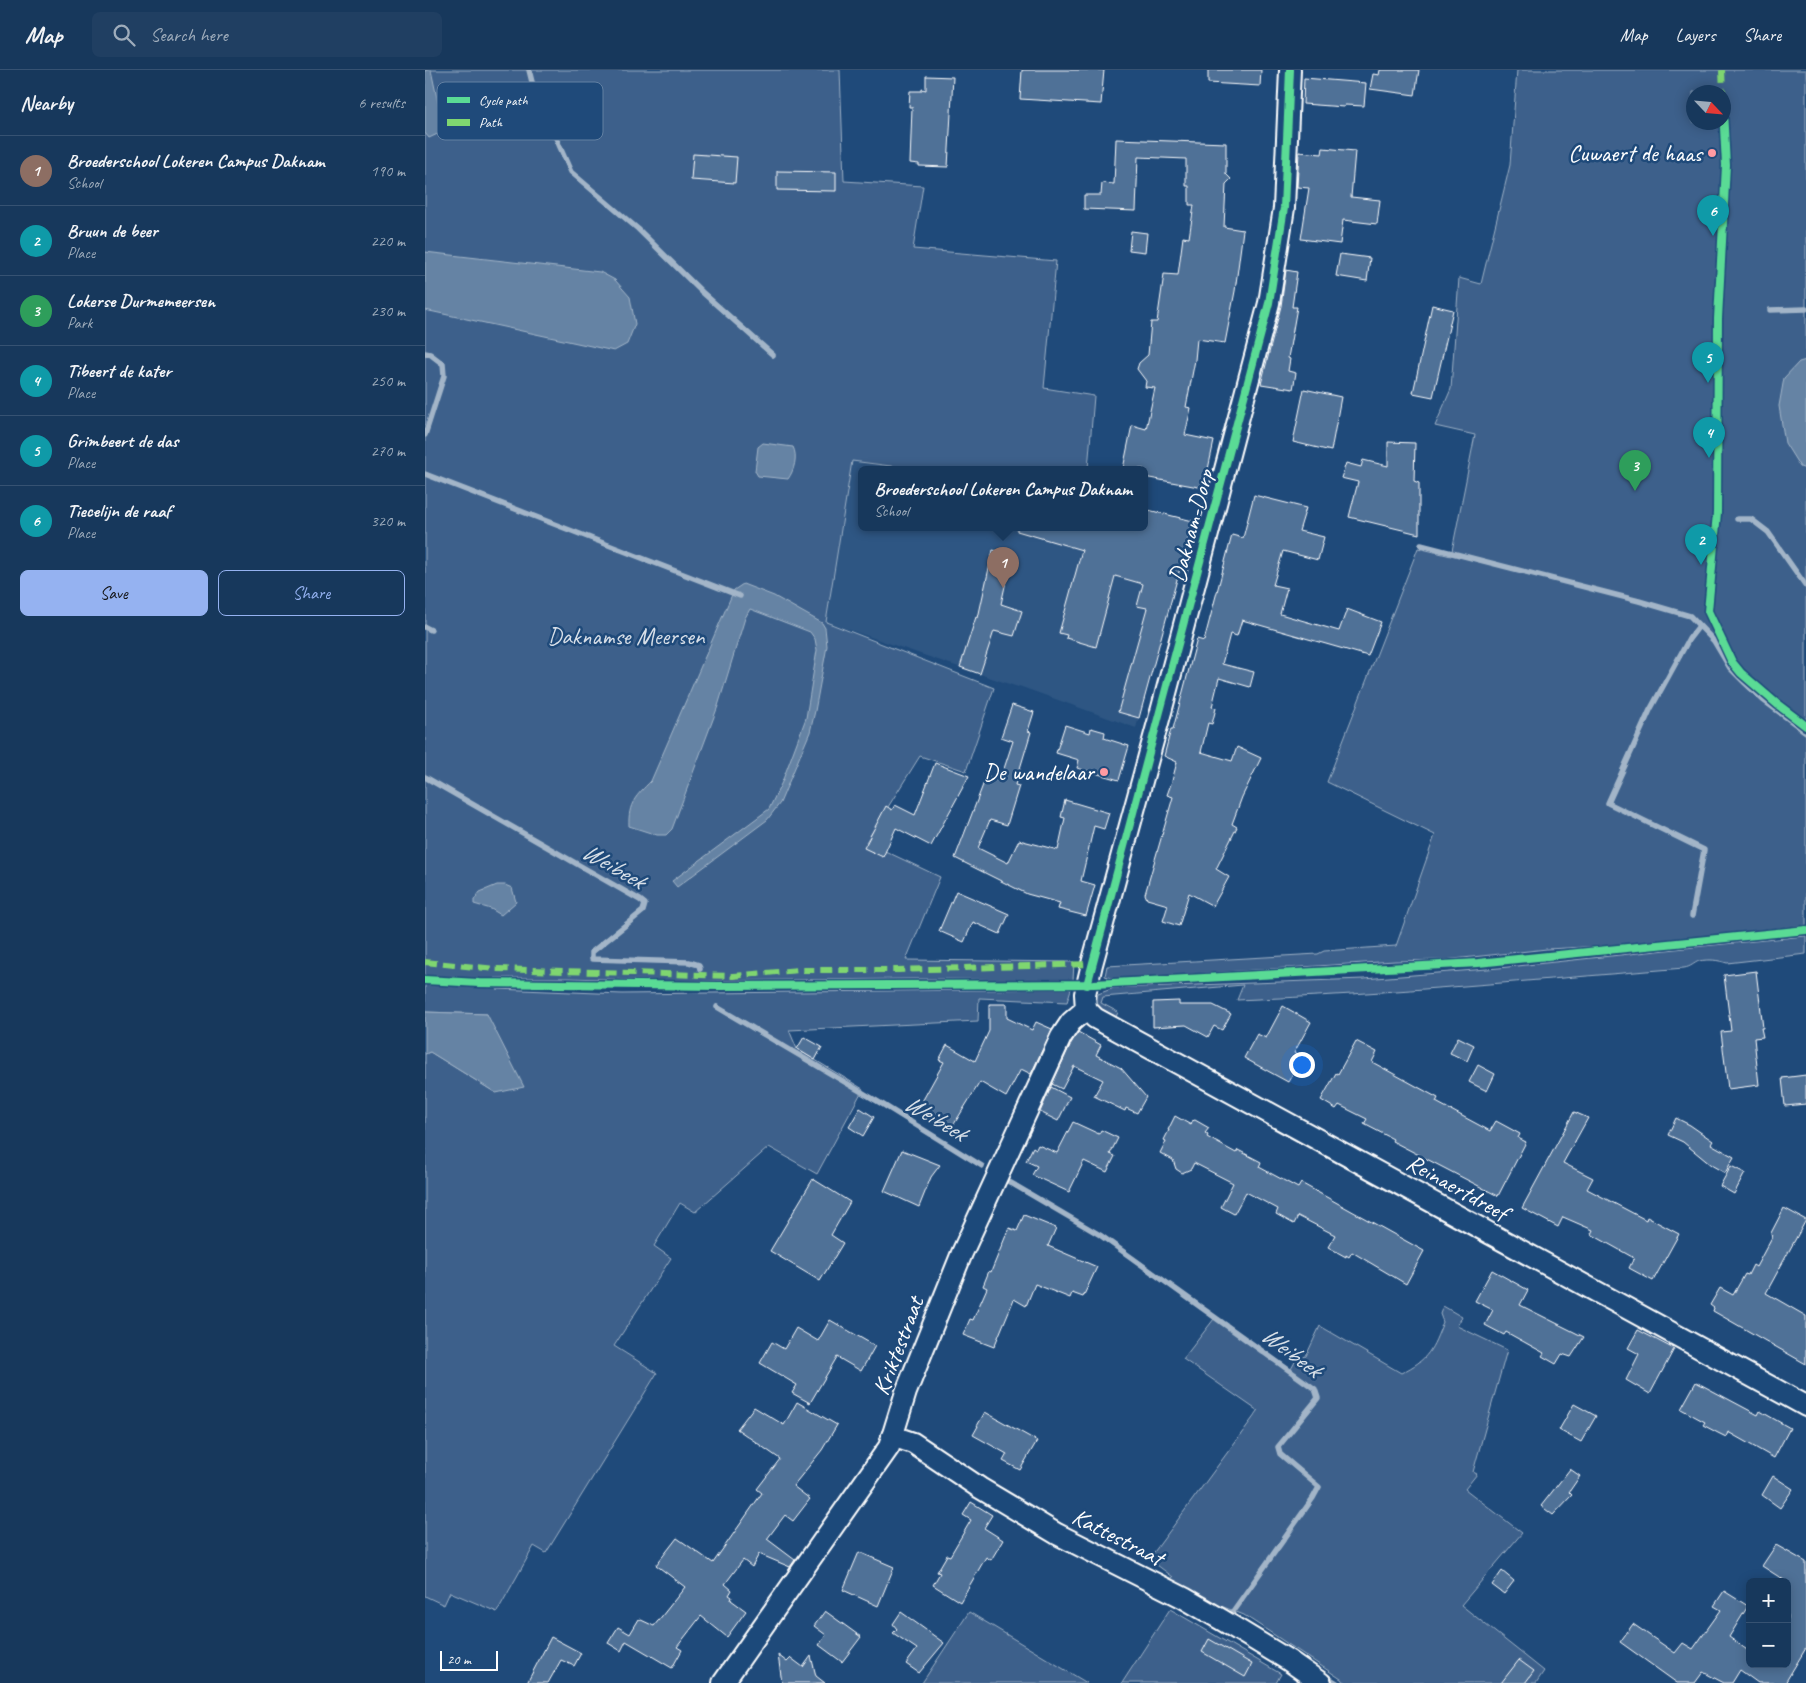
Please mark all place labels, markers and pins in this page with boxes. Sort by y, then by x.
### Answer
place label: Cuwaert de haas [1568,138,1704,168]
marker: Cuwaert de haas [1706,147,1718,159]
pin: 6 [1697,195,1729,236]
pin: 5 [1692,342,1724,383]
pin: 4 [1693,417,1725,458]
pin: 3 [1619,450,1651,491]
pin: 2 [1685,524,1717,565]
pin: 1 [987,547,1019,588]
place label: De wandelaar [983,757,1096,787]
marker: De wandelaar [1098,766,1110,778]

